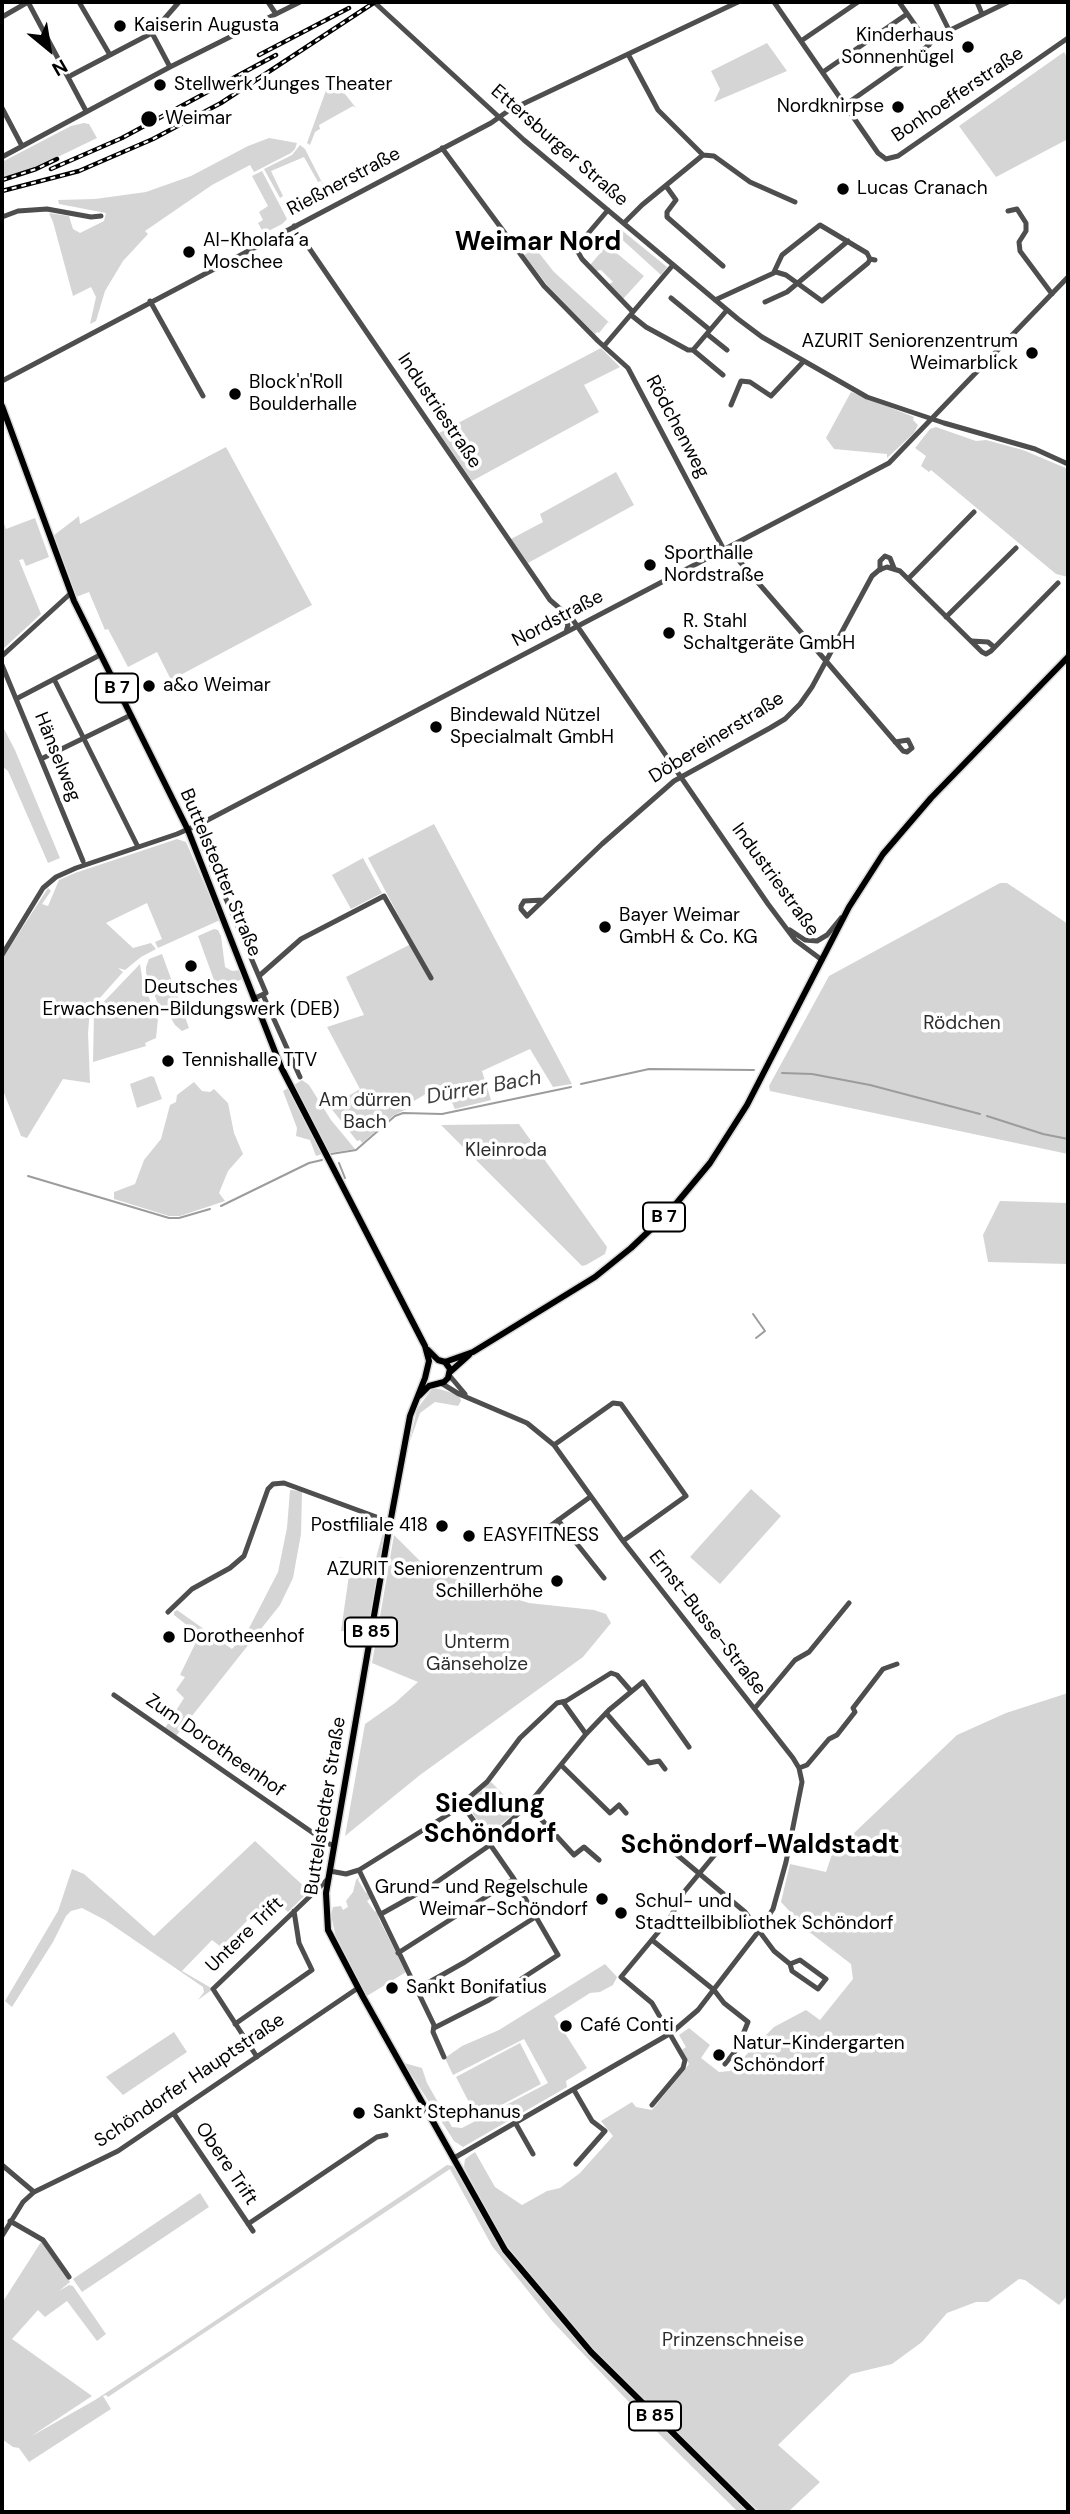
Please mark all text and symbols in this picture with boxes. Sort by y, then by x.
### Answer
north arrow [14,14,84,84]
place label: Kaiserin Augusta [134,15,279,37]
marker: Kaiserin Augusta [112,18,128,34]
place label: Kinderhaus Sonnenhügel [841,25,954,69]
marker: Kinderhaus Sonnenhügel [960,39,976,55]
street label: Bonhoefferstraße [888,42,1028,148]
text: N [48,53,72,82]
place label: Stellwerk Junges Theater [174,74,392,96]
marker: Stellwerk Junges Theater [152,77,168,93]
street label: Ettersburger Straße [486,80,632,212]
place label: Nordknirpse [777,96,884,118]
marker: Nordknirpse [890,99,906,115]
place label: Weimar [165,108,232,130]
marker: Weimar [139,109,159,129]
street label: Rießnerstraße [284,143,404,221]
place label: Lucas Cranach [857,178,988,200]
marker: Lucas Cranach [835,181,851,197]
district label: Weimar Nord [455,227,621,259]
place label: Al-Kholafa´a Moschee [203,230,309,274]
marker: Al-Kholafa´a Moschee [181,244,197,260]
place label: AZURIT Seniorenzentrum Weimarblick [802,331,1018,375]
marker: AZURIT Seniorenzentrum Weimarblick [1024,345,1040,361]
street label: Industriestraße [392,349,486,473]
place label: Block'n'Roll Boulderhalle [249,372,357,416]
street label: Rödchenweg [640,372,714,482]
marker: Block'n'Roll Boulderhalle [227,386,243,402]
place label: Sporthalle Nordstraße [664,543,764,587]
marker: Sporthalle Nordstraße [642,557,658,573]
street label: Nordstraße [509,585,607,653]
place label: R. Stahl Schaltgeräte GmbH [683,611,855,655]
marker: R. Stahl Schaltgeräte GmbH [661,625,677,641]
road number: B 7 [96,674,138,702]
place label: a&o Weimar [163,675,271,697]
marker: a&o Weimar [141,678,157,694]
street label: Döbereinerstraße [645,687,789,789]
place label: Bindewald Nützel Specialmalt GmbH [450,705,614,749]
street label: Hänselweg [29,709,85,805]
marker: Bindewald Nützel Specialmalt GmbH [428,719,444,735]
street label: Buttelstedter Straße [174,786,266,960]
street label: Industriestraße [726,819,824,941]
place label: Bayer Weimar GmbH & Co. KG [619,905,758,949]
marker: Bayer Weimar GmbH & Co. KG [597,919,613,935]
marker: Deutsches Erwachsenen-Bildungswerk (DEB) [183,958,199,974]
place label: Deutsches Erwachsenen-Bildungswerk (DEB) [42,977,340,1021]
park label: Rödchen [923,1013,1001,1035]
place label: Tennishalle TTV [182,1050,317,1072]
marker: Tennishalle TTV [160,1053,176,1069]
water label: Dürrer Bach [425,1066,543,1110]
park label: Am dürren Bach [319,1090,411,1134]
park label: Kleinroda [465,1140,547,1162]
road number: B 7 [643,1202,685,1232]
place label: Postfiliale 418 [311,1515,428,1537]
marker: Postfiliale 418 [434,1518,450,1534]
place label: EASYFITNESS [483,1525,599,1547]
marker: EASYFITNESS [461,1528,477,1544]
street label: Ernst-Busse-Straße [644,1546,770,1700]
place label: AZURIT Seniorenzentrum Schillerhöhe [327,1559,543,1603]
marker: AZURIT Seniorenzentrum Schillerhöhe [549,1573,565,1589]
road number: B 85 [345,1618,397,1646]
place label: Dorotheenhof [183,1626,304,1648]
marker: Dorotheenhof [161,1629,177,1645]
park label: Unterm Gänseholze [426,1632,528,1676]
street label: Zum Dorotheenhof [141,1689,289,1803]
street label: Buttelstedter Straße [301,1715,351,1897]
district label: Siedlung Schöndorf [424,1789,556,1850]
district label: Schöndorf-Waldstadt [620,1830,900,1862]
place label: Grund- und Regelschule Weimar-Schöndorf [375,1877,588,1921]
marker: Grund- und Regelschule Weimar-Schöndorf [594,1891,610,1907]
place label: Schul- und Stadtteilbibliothek Schöndorf [635,1891,893,1935]
street label: Untere Trift [202,1892,288,1978]
marker: Schul- und Stadtteilbibliothek Schöndorf [613,1905,629,1921]
place label: Sankt Bonifatius [406,1977,547,1999]
marker: Sankt Bonifatius [384,1980,400,1996]
street label: Schöndorfer Hauptstraße [91,2009,289,2153]
place label: Café Conti [580,2015,674,2037]
marker: Café Conti [558,2018,574,2034]
place label: Natur-Kindergarten Schöndorf [733,2033,905,2077]
marker: Natur-Kindergarten Schöndorf [711,2047,727,2063]
place label: Sankt Stephanus [373,2102,521,2124]
marker: Sankt Stephanus [351,2105,367,2121]
street label: Obere Trift [190,2118,262,2210]
park label: Prinzenschneise [662,2330,804,2352]
road number: B 85 [629,2402,681,2430]

